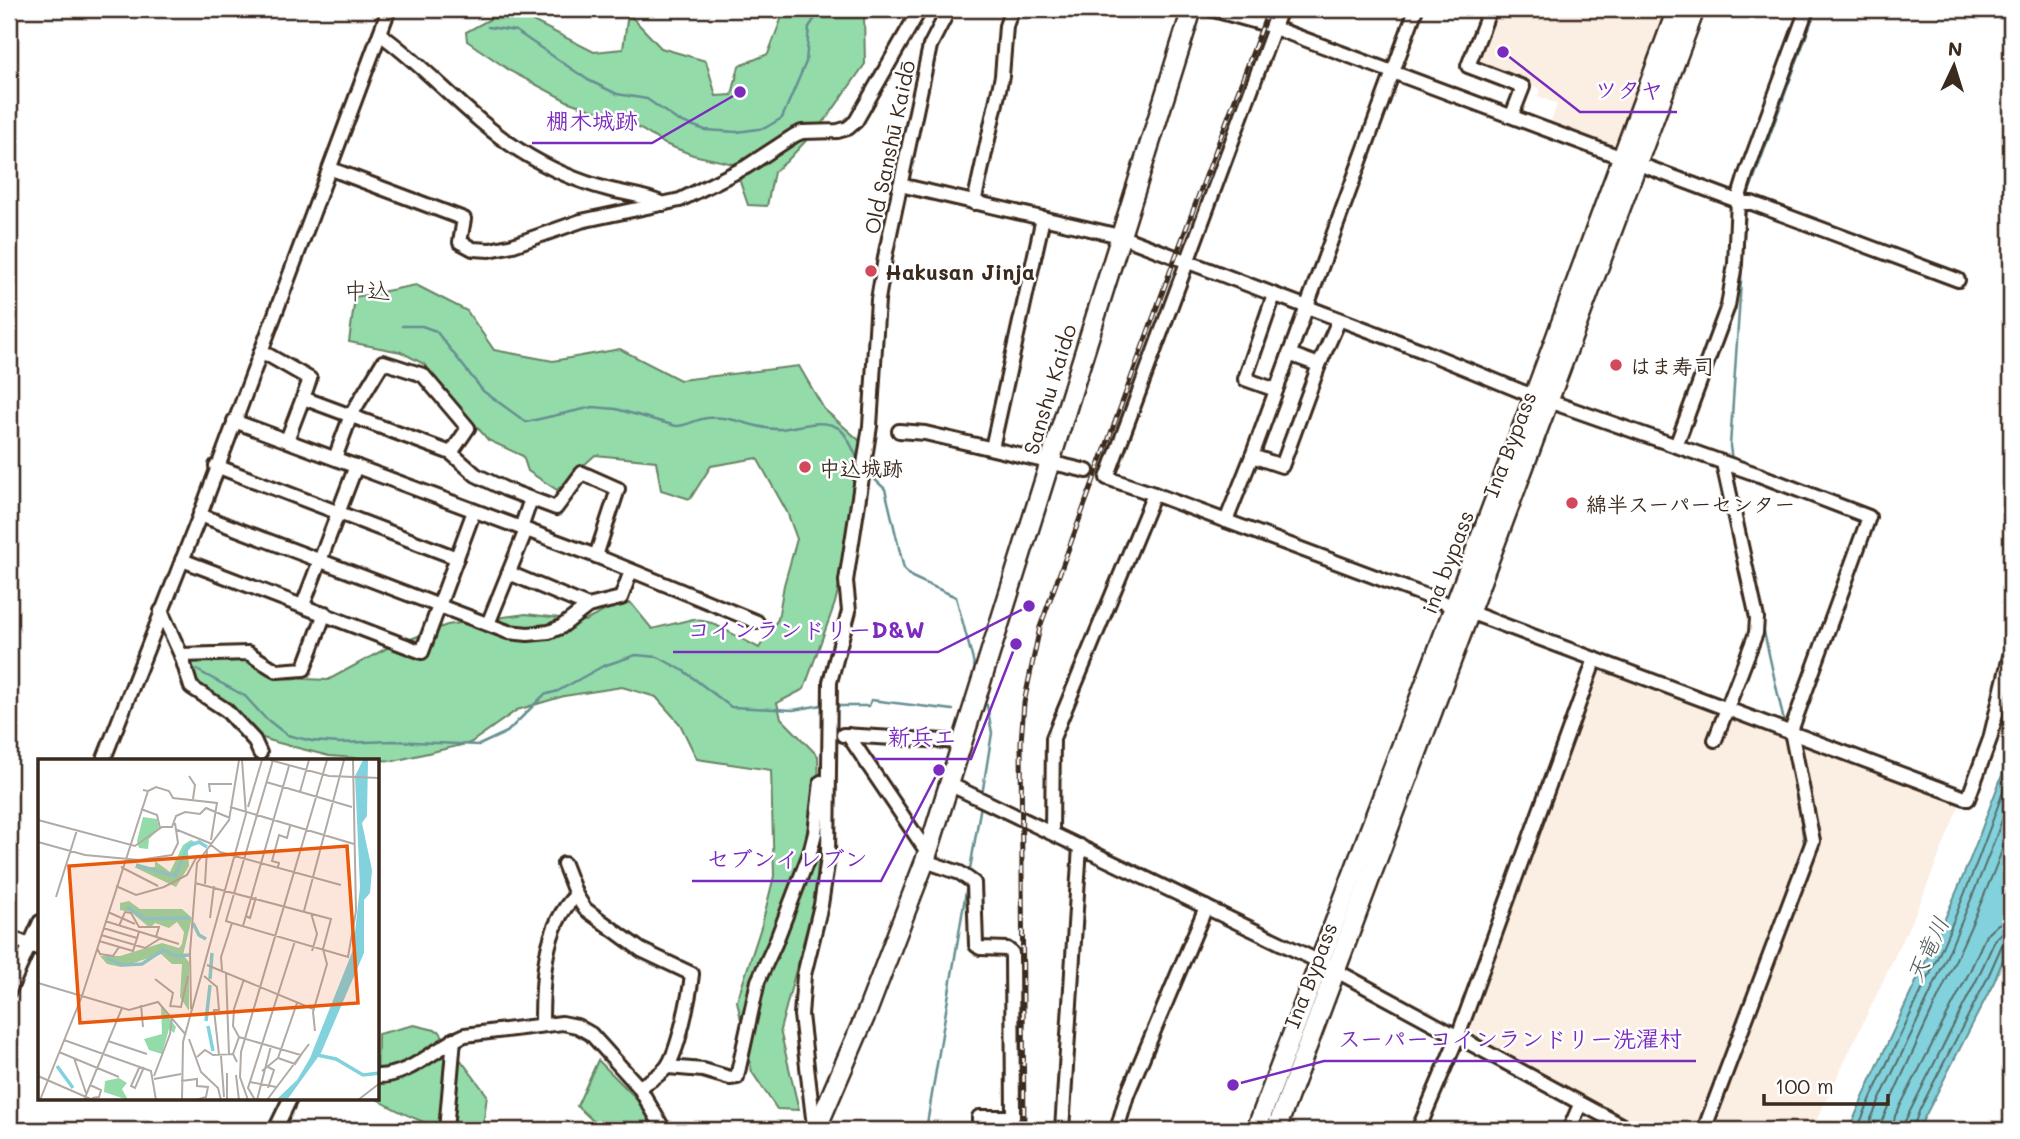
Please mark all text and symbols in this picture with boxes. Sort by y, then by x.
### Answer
north arrow [1918,32,1988,102]
text: N [1947,36,1963,62]
street label: Old Sanshū Kaidō [857,58,921,236]
callout: ツタヤ [1580,68,1677,112]
text: ツタヤ [1595,74,1664,104]
callout: 棚木城跡 [532,99,652,143]
text: 棚木城跡 [546,105,638,135]
place label: Hakusan Jinja [885,258,1035,285]
marker: Hakusan Jinja [863,263,879,279]
district label: 中込 [344,275,390,305]
street label: Sanshu Kaido [1016,321,1082,457]
place label: はま寿司 [1630,352,1714,379]
marker: はま寿司 [1608,357,1624,373]
street label: Ina Bypass [1476,387,1542,501]
place label: 中込城跡 [819,454,903,481]
marker: 中込城跡 [797,459,813,475]
place label: 綿半スーパーセンター [1586,490,1795,517]
marker: 綿半スーパーセンター [1564,495,1580,511]
street label: ina bypass [1415,506,1479,618]
callout: コインランドリーD&W [673,608,938,652]
text: コインランドリーD&W [687,614,925,644]
callout: 新兵エ [874,715,971,759]
text: 新兵エ [888,721,957,751]
inset map [38,759,380,1100]
callout: セブンイレブン [692,837,881,881]
text: セブンイレブン [707,843,868,873]
water label: 天竜川 [1899,911,1955,987]
street label: Ina Bypass [1277,918,1343,1032]
callout: スーパーコインランドリー洗濯村 [1324,1017,1696,1061]
text: スーパーコインランドリー洗濯村 [1338,1023,1682,1053]
scale bar [1764,1062,1889,1106]
text: 100 m [1775,1072,1834,1099]

